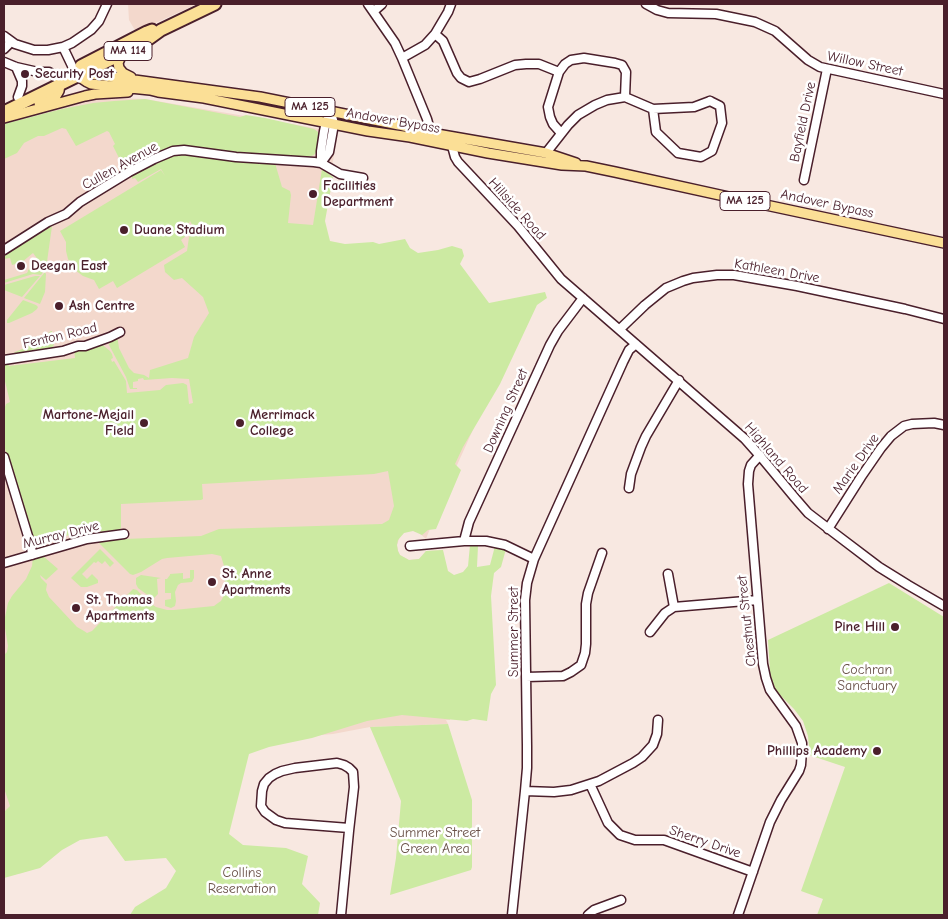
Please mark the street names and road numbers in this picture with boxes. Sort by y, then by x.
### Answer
road number: MA 114 [104,41,152,60]
street label: Willow Street [826,48,904,80]
street label: Bayfield Drive [786,80,820,164]
road number: MA 125 [285,98,335,116]
street label: Andover Bypass [345,105,441,137]
street label: Cullen Avenue [79,138,161,194]
street label: Hillside Road [485,174,549,244]
street label: Andover Bypass [779,186,875,222]
road number: MA 125 [720,192,770,210]
street label: Kathleen Drive [733,255,821,287]
street label: Fenton Road [21,319,99,353]
street label: Downing Street [480,366,532,456]
street label: Highland Road [741,419,811,497]
street label: Marie Drive [829,431,883,497]
street label: Murray Drive [21,517,101,553]
street label: Chestnut Street [734,575,760,667]
street label: Summer Street [506,587,522,677]
street label: Sherry Drive [667,822,743,862]

